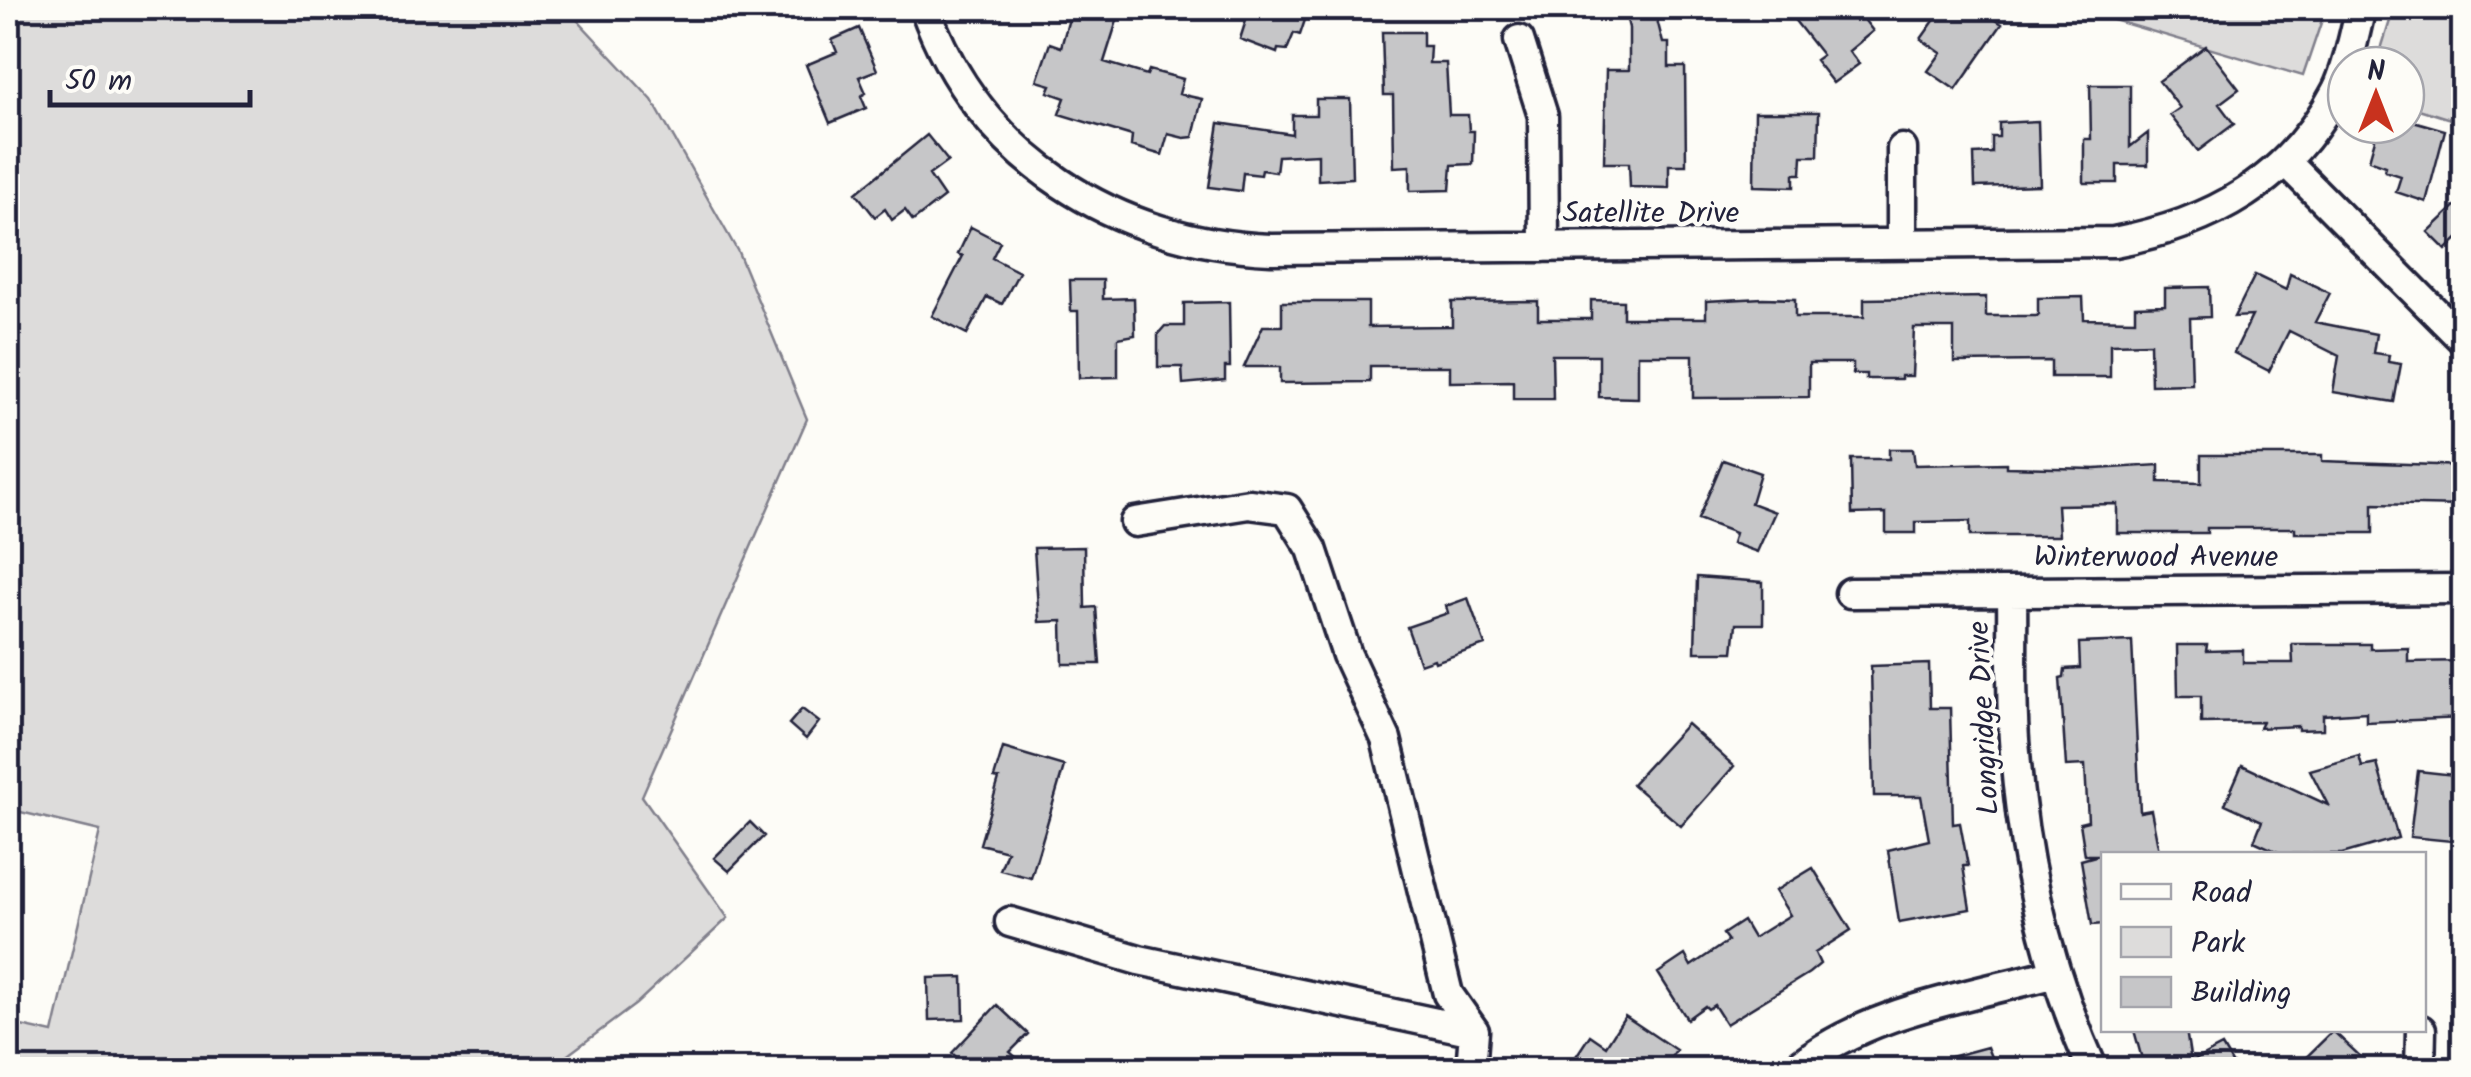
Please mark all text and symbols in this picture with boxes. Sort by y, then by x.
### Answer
scale bar [50,45,250,107]
north arrow [2326,45,2426,145]
text: N [2367,50,2385,95]
text: 50 m [65,58,132,106]
street label: Satellite Drive [1563,190,1739,238]
street label: Winterwood Avenue [2034,534,2278,582]
street label: Longridge Drive [1956,620,2014,816]
legend [2101,852,2426,1032]
text: Road [2191,870,2252,918]
text: Park [2191,920,2246,968]
text: Building [2191,970,2291,1018]

